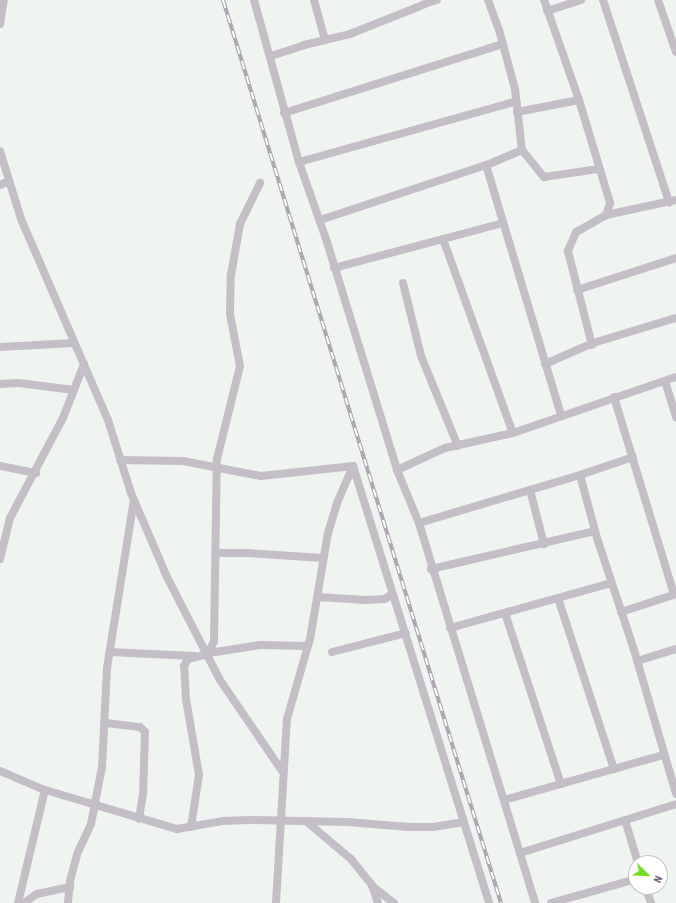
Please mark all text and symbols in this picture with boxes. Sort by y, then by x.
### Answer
north arrow [628,855,668,895]
text: N [651,874,665,885]

